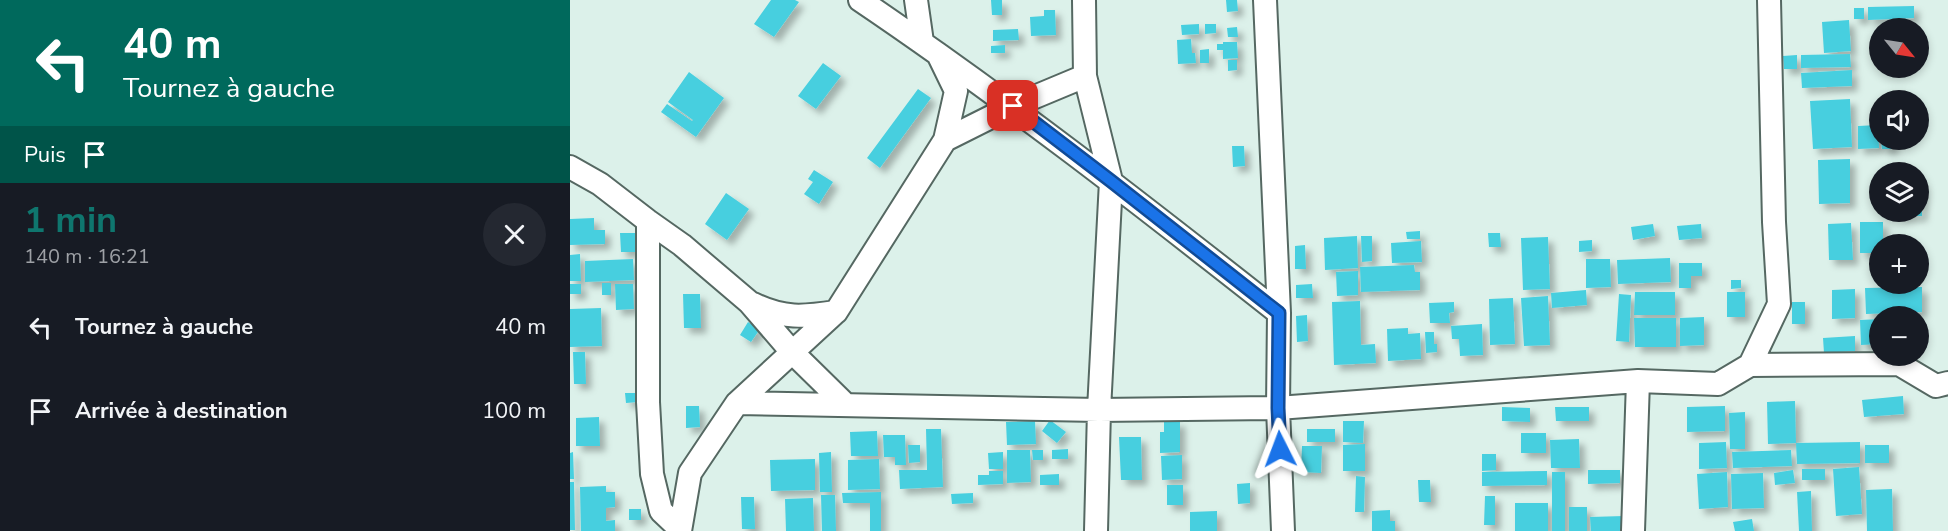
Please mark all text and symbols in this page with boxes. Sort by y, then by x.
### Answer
text: 40 m [123,16,222,73]
north arrow [1869,18,1929,78]
map controls [1869,18,1929,366]
icon: left [24,24,102,102]
text: Tournez à gauche [123,70,335,107]
pin [987,80,1038,131]
icon: arrive [996,89,1029,122]
button: sound [1869,90,1929,150]
icon: arrive [78,138,111,171]
text: Puis [24,140,66,170]
button: layers [1869,162,1929,222]
text: 1 min [24,196,117,245]
button: close [483,203,546,266]
button: + [1869,234,1929,294]
text: 140 m · 16:21 [24,243,150,270]
button: − [1869,306,1929,366]
icon: left [24,311,57,344]
text: Tournez à gauche [75,312,253,342]
text: 40 m [495,312,546,342]
icon: arrive [24,395,57,428]
text: Arrivée à destination [75,396,288,426]
text: 100 m [482,396,546,426]
position arrow [1248,417,1312,481]

